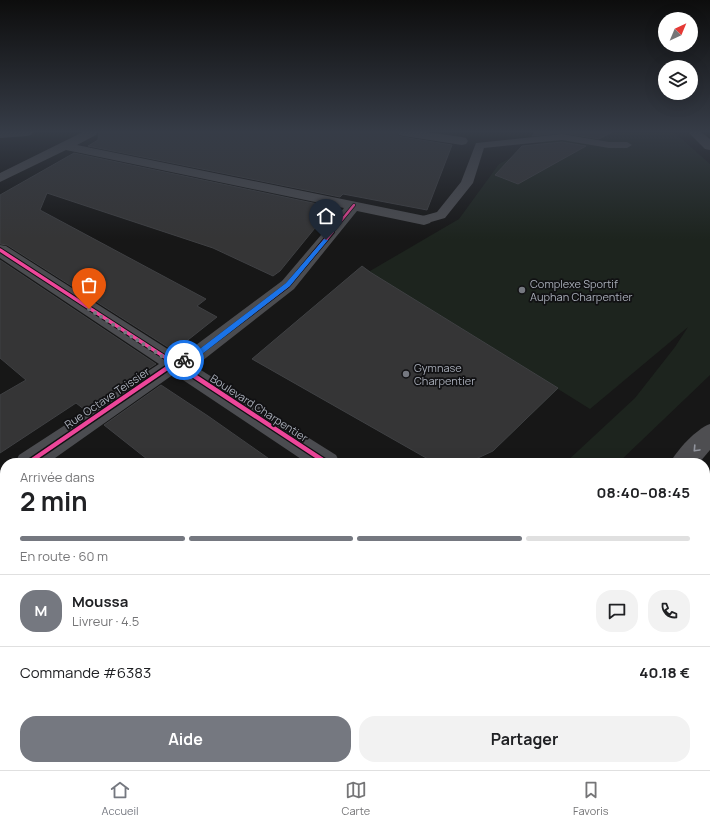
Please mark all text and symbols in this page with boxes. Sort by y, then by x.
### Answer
north arrow [658,12,698,52]
map controls [658,12,698,100]
button: layers [658,60,698,100]
pin [309,199,343,240]
icon: home [315,205,337,227]
pin [72,268,106,309]
icon: bag [78,274,100,296]
place label: Complexe Sportif Auphan Charpentier [530,276,633,304]
marker: Complexe Sportif Auphan Charpentier [517,285,527,295]
courier [164,340,204,380]
icon: bike [173,349,195,371]
place label: Gymnase Charpentier [414,360,475,388]
street label: Rue Octave Teissier [61,363,152,432]
marker: Gymnase Charpentier [401,369,411,379]
street label: Boulevard Charpentier [208,370,311,445]
one-way arrow [694,444,701,451]
text: Arrivée dans [20,468,95,486]
text: 08:40–08:45 [597,482,690,503]
text: 2 min [20,483,88,519]
text: En route · 60 m [20,547,108,565]
button: chat [596,590,638,632]
button: phone [648,590,690,632]
text: Moussa [72,591,128,612]
text: M [35,600,47,621]
text: Livreur · 4.5 [72,612,139,630]
text: Commande #6383 [20,662,151,683]
text: 40.18 € [639,662,690,683]
button: Aide [20,716,351,762]
button: Partager [359,716,690,762]
tab: Accueil [101,779,139,818]
tab: Carte [342,779,370,818]
tab: Favoris [573,779,608,818]

